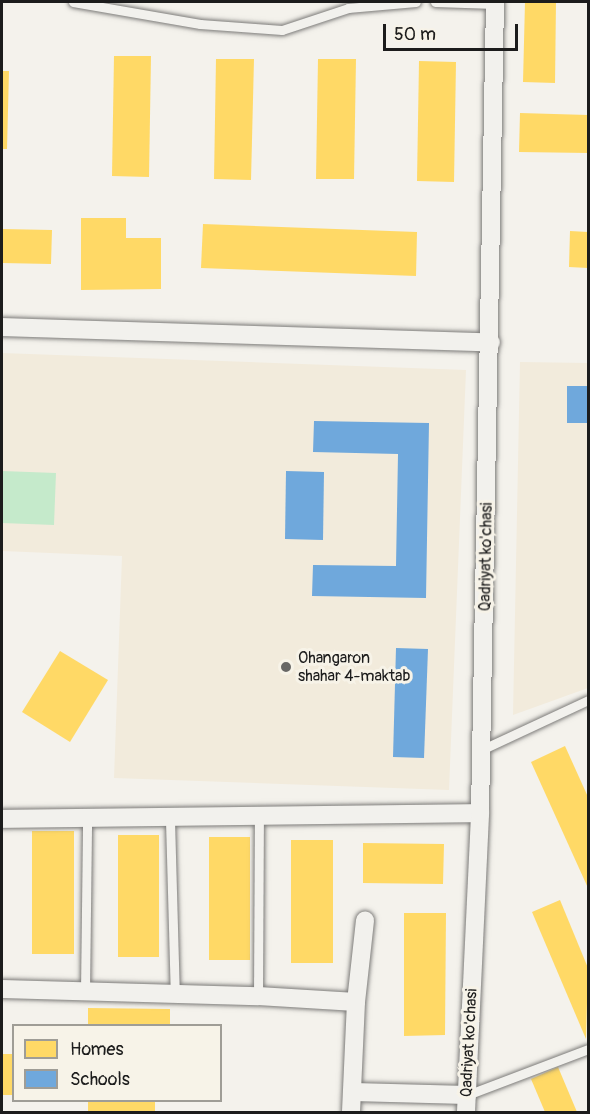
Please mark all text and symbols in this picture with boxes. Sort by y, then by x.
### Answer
scale bar [386,12,521,50]
text: 50 m [394,23,436,46]
street label: Qadriyat ko'chasi [475,502,497,612]
place label: Ohangaron shahar 4-maktab [298,648,410,686]
marker: Ohangaron shahar 4-maktab [279,660,293,674]
street label: Qadriyat ko'chasi [457,988,481,1098]
legend [12,1024,222,1102]
text: Homes [70,1038,123,1061]
text: Schools [70,1068,130,1091]

